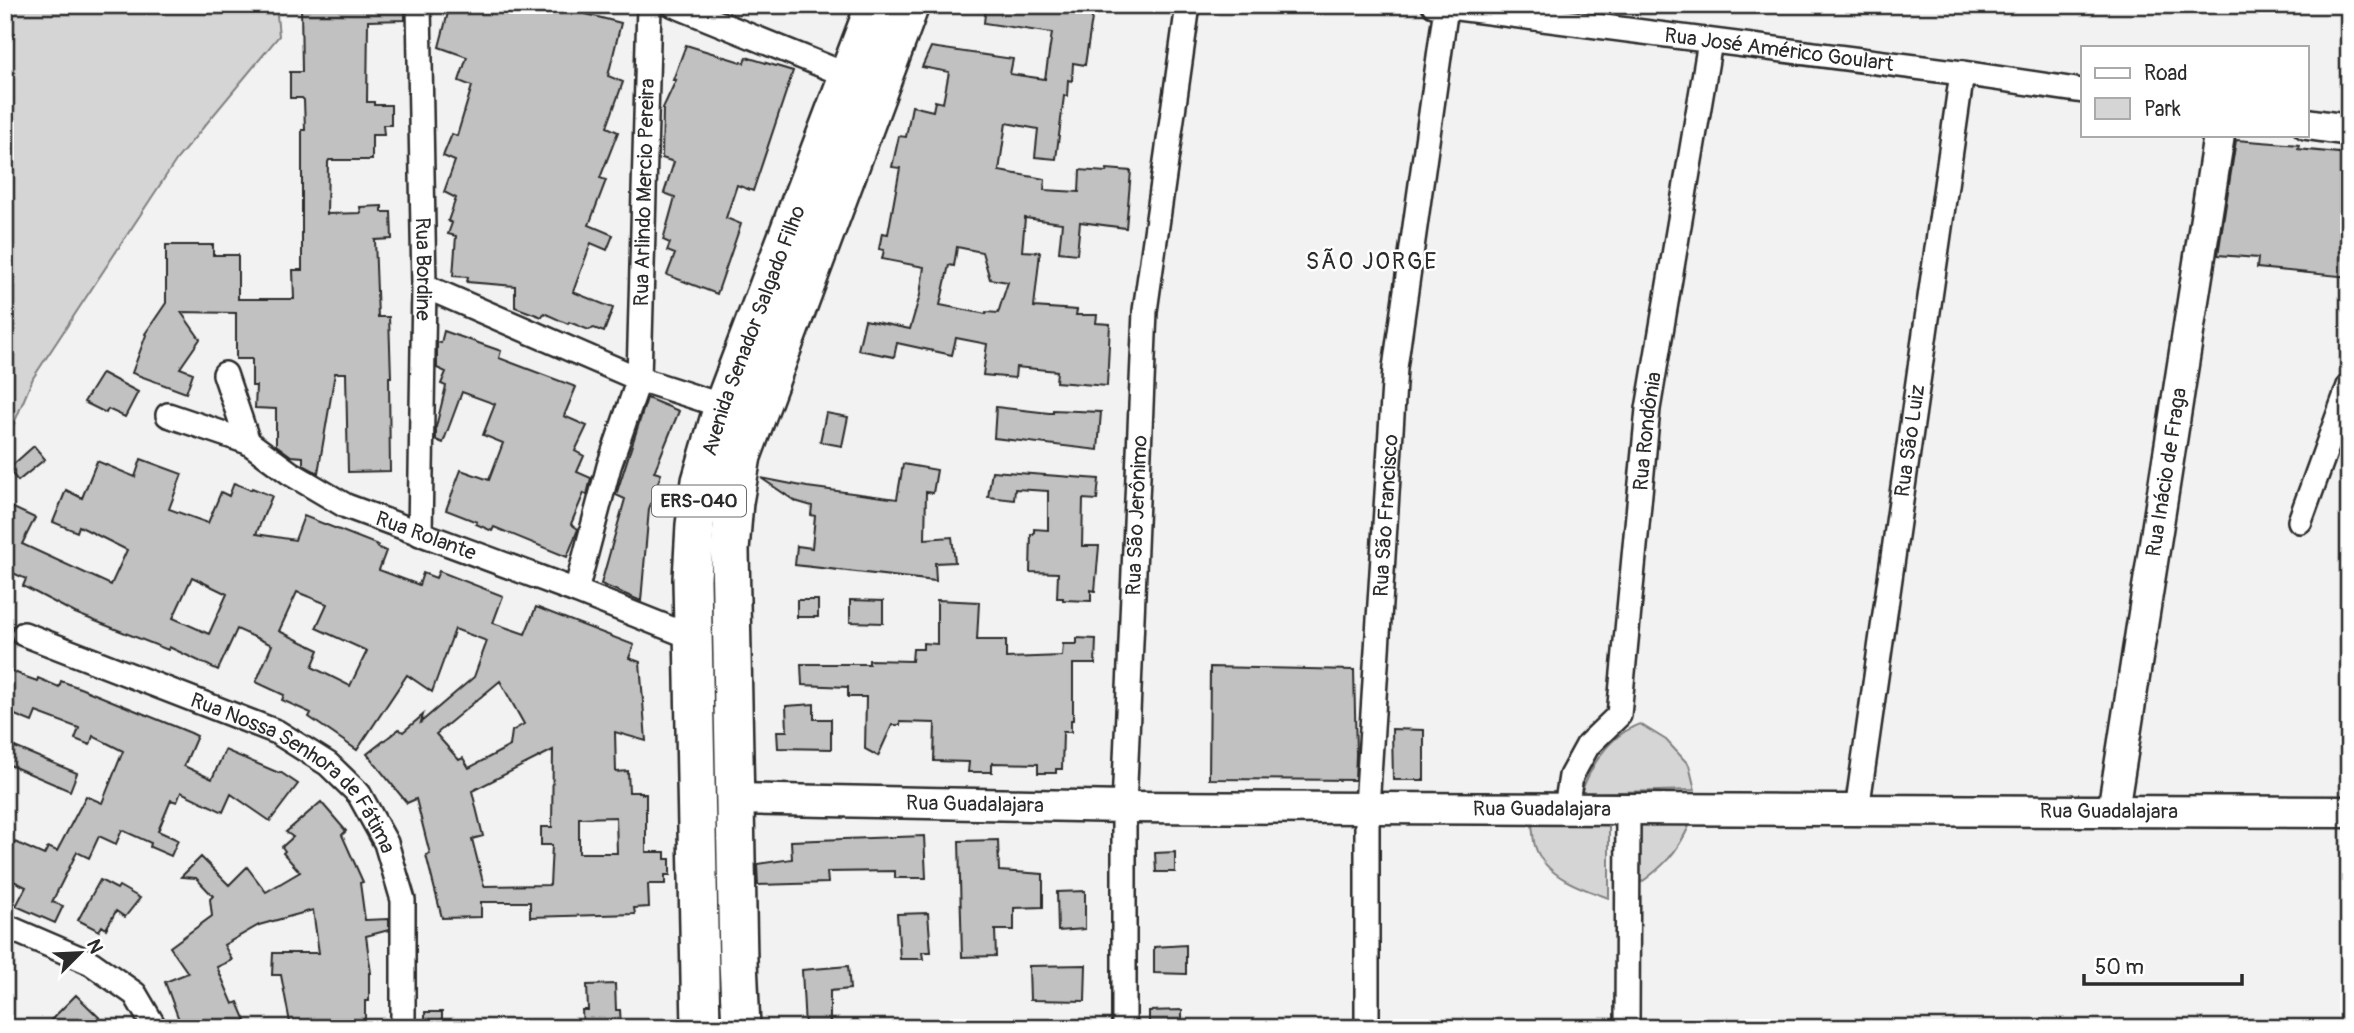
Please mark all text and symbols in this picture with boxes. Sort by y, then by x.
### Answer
street label: Rua José Américo Goulart [1663,21,1896,78]
legend [2081,46,2308,136]
text: Road [2144,60,2188,87]
street label: Rua Arlindo Mercio Pereira [627,78,661,307]
text: Park [2144,96,2181,123]
street label: Avenida Senador Salgado Filho [696,201,811,459]
street label: Rua Bordine [409,217,438,322]
district label: SÃO JORGE [1306,247,1438,276]
street label: Rua Rondônia [1627,370,1668,492]
street label: Rua São Luiz [1888,383,1931,499]
street label: Rua Inácio de Fraga [2140,386,2193,559]
street label: Rua São Francisco [1367,433,1404,598]
street label: Rua São Jerônimo [1119,435,1153,596]
road number: ERS-040 [652,486,746,516]
street label: Rua Rolante [372,505,481,567]
street label: Rua Nossa Senhora de Fátima [187,686,402,856]
street label: Rua Guadalajara [906,789,1044,819]
street label: Rua Guadalajara [1473,795,1611,822]
street label: Rua Guadalajara [2040,797,2178,825]
north arrow [46,918,116,988]
text: N [81,936,108,957]
scale bar [2084,942,2242,986]
text: 50 m [2095,954,2144,981]

